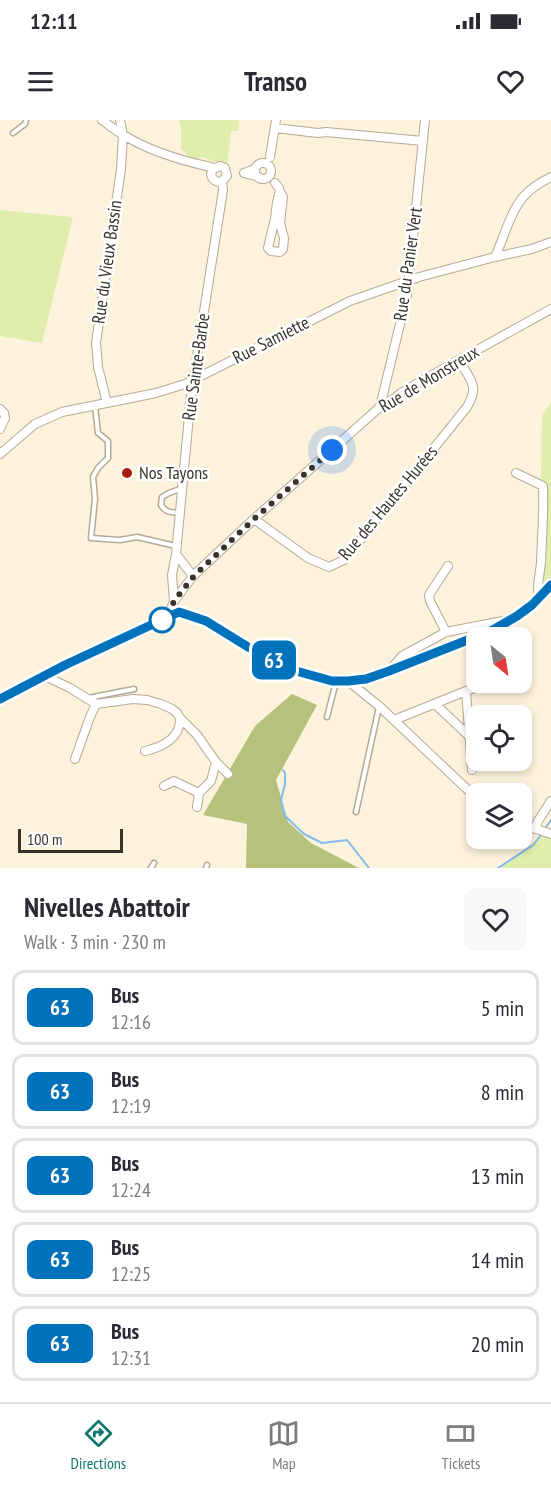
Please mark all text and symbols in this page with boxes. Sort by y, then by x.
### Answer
text: 12:11 [30,7,78,35]
text: Transo [244,64,307,98]
icon: menu [24,65,57,98]
icon: heart [494,65,527,98]
street label: Rue du Vieux Bassin [86,199,127,325]
street label: Rue du Panier Vert [388,205,427,322]
street label: Rue Samiette [229,310,313,369]
street label: Rue Sainte-Barbe [177,312,214,422]
street label: Rue de Monstreux [375,339,483,417]
your location [317,435,347,465]
street label: Rue des Hautes Hurées [333,441,442,565]
place label: Nos Tayons [139,461,208,484]
marker: Nos Tayons [120,466,134,480]
unlabelled marker [149,607,175,633]
north arrow [466,627,532,693]
map controls [466,627,532,849]
line badge: 63 [247,640,301,680]
text: 63 [264,647,284,674]
button: locate [466,705,532,771]
button: layers [466,783,532,849]
scale bar [18,826,123,854]
text: 100 m [27,829,62,849]
text: Nivelles Abattoir [24,888,190,925]
button: heart [464,888,527,951]
text: Walk · 3 min · 230 m [24,929,166,955]
text: Bus [111,981,139,1009]
text: 63 [50,994,70,1021]
text: 5 min [481,994,524,1022]
text: 12:16 [111,1009,151,1035]
text: Bus [111,1065,139,1093]
text: 63 [50,1078,70,1105]
text: 8 min [481,1078,524,1106]
text: 12:19 [111,1093,151,1119]
text: Bus [111,1149,139,1177]
text: 63 [50,1162,70,1189]
text: 13 min [471,1162,524,1190]
text: 12:24 [111,1177,151,1203]
text: Bus [111,1233,139,1261]
text: 63 [50,1246,70,1273]
text: 14 min [471,1246,524,1274]
text: 12:25 [111,1261,151,1287]
text: Bus [111,1317,139,1345]
text: 63 [50,1330,70,1357]
text: 20 min [471,1330,524,1358]
text: 12:31 [111,1345,151,1371]
tab: Directions [71,1417,126,1473]
tab: Map [267,1417,300,1473]
tab: Tickets [442,1417,480,1473]

